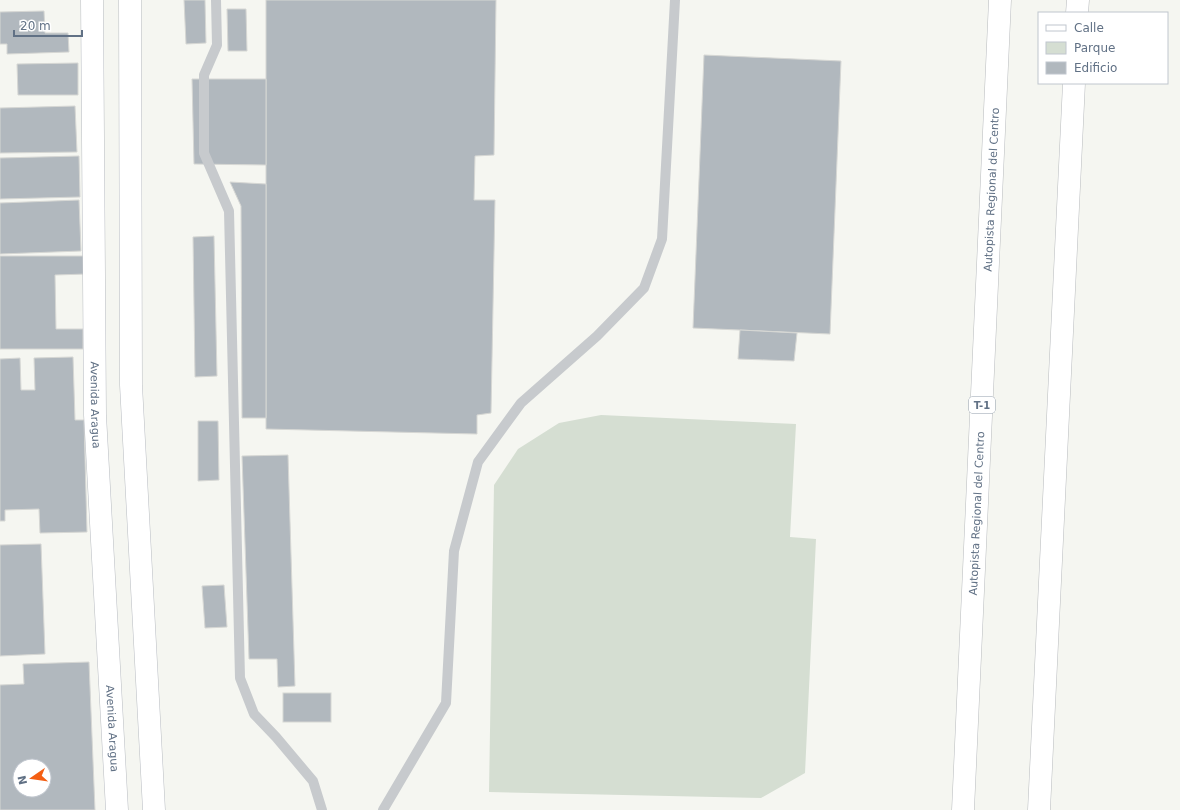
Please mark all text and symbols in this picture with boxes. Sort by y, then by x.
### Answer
scale bar [14,12,82,38]
legend [1038,12,1168,84]
text: 20 m [20,19,51,33]
text: Calle [1074,21,1104,35]
text: Parque [1074,41,1115,55]
text: Edificio [1074,61,1117,75]
street label: Autopista Regional del Centro [982,107,1002,272]
street label: Avenida Aragua [88,361,103,449]
road number: T-1 [969,397,995,413]
street label: Autopista Regional del Centro [967,431,987,596]
street label: Avenida Aragua [103,685,121,772]
north arrow [12,758,52,798]
text: N [15,774,30,786]

